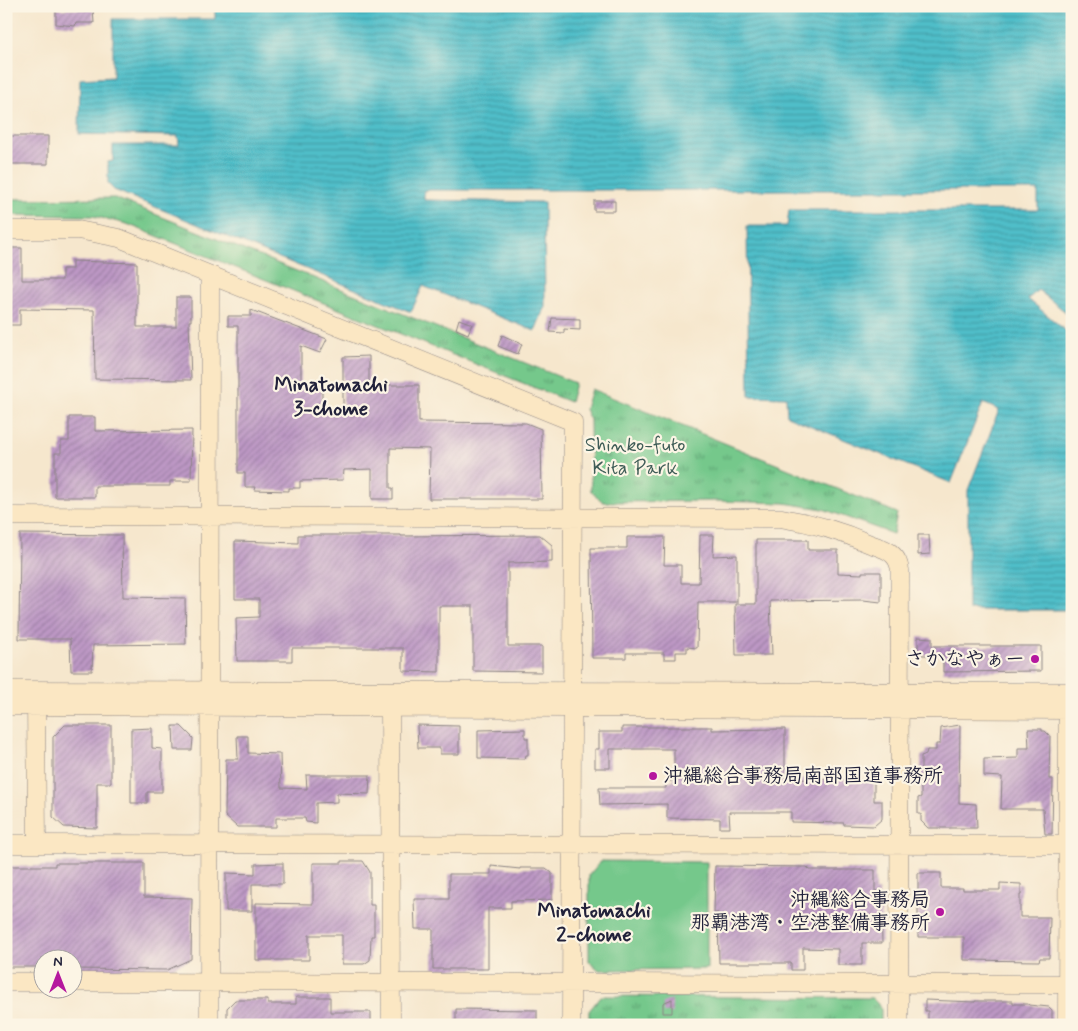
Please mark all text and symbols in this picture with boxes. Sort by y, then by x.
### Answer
district label: Minatomachi 3-chome [274,371,388,423]
park label: Shinko-futo Kita Park [585,432,685,482]
place label: さかなやぁー [905,646,1025,673]
marker: さかなやぁー [1029,653,1041,665]
place label: 沖縄総合事務局南部国道事務所 [663,763,943,790]
marker: 沖縄総合事務局南部国道事務所 [647,770,659,782]
place label: 沖縄総合事務局 那覇港湾・空港整備事務所 [690,887,930,937]
district label: Minatomachi 2-chome [537,897,651,949]
marker: 沖縄総合事務局 那覇港湾・空港整備事務所 [934,906,946,918]
north arrow [32,948,82,998]
text: N [53,953,63,971]

